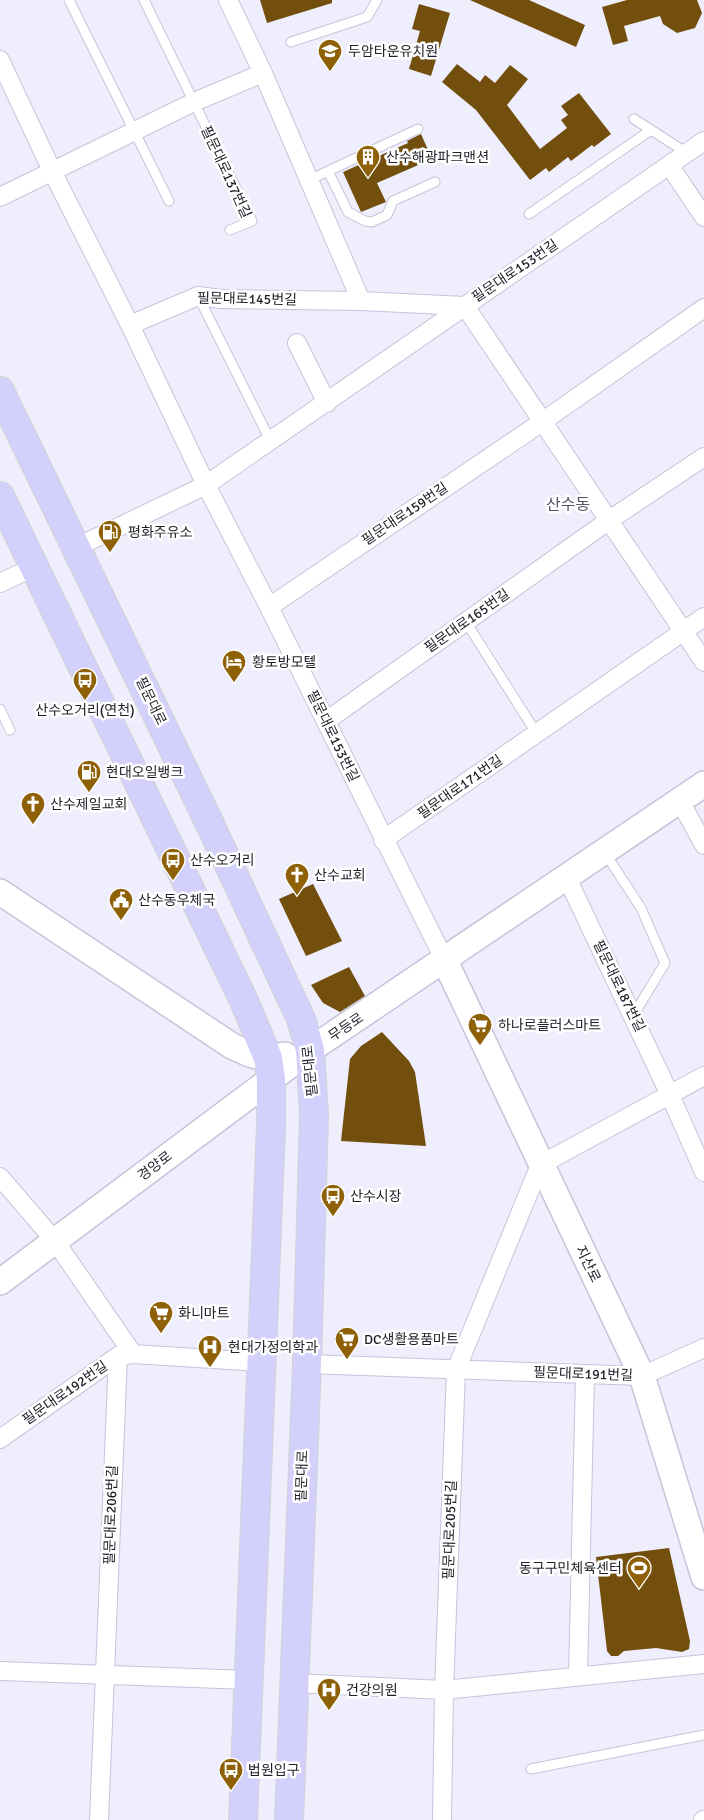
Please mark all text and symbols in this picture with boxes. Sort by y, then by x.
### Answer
school or university icon: 두암타운유치원 [317,38,343,72]
place label: 두암타운유치원 [348,43,438,60]
street label: 필문대로137번길 [197,123,255,221]
building icon: 산수해광파크맨션 [355,144,381,178]
place label: 산수해광파크맨션 [386,149,489,166]
street label: 필문대로153번길 [469,236,561,306]
street label: 필문대로145번길 [197,290,297,308]
street label: 필문대로159번길 [359,479,451,549]
district label: 산수동 [546,495,590,515]
fuel station icon: 평화주유소 [97,519,123,553]
place label: 평화주유소 [128,524,193,541]
street label: 필문대로165번길 [421,585,513,657]
hotel icon: 황토방모텔 [221,649,247,683]
place label: 황토방모텔 [252,654,316,671]
bus stop icon: 산수오거리(연천) [72,667,98,701]
street label: 필문대로 [132,674,170,728]
street label: 필문대로153번길 [303,687,363,785]
place label: 산수오거리(연천) [35,702,135,719]
street label: 필문대로171번길 [414,751,506,823]
fuel station icon: 현대오일뱅크 [76,759,102,793]
place label: 현대오일뱅크 [106,764,183,781]
church icon: 산수제일교회 [20,791,46,825]
place label: 산수제일교회 [50,796,127,813]
bus stop icon: 산수오거리 [160,847,186,881]
place label: 산수오거리 [190,852,254,869]
church icon: 산수교회 [284,862,310,896]
place label: 산수교회 [314,867,366,884]
public building icon: 산수동우체국 [108,887,134,921]
place label: 산수동우체국 [138,892,215,909]
street label: 필문대로187번길 [589,937,649,1035]
street label: 무등로 [325,1009,367,1045]
supermarket icon: 하나로플러스마트 [467,1012,493,1046]
place label: 하나로플러스마트 [498,1017,601,1034]
street label: 필문대로 [299,1044,321,1098]
street label: 경양로 [134,1148,176,1184]
bus stop icon: 산수시장 [320,1183,346,1217]
place label: 산수시장 [350,1188,402,1205]
street label: 지산로 [572,1243,604,1285]
supermarket icon: 화니마트 [148,1300,174,1334]
place label: 화니마트 [178,1305,230,1322]
supermarket icon: DC생활용품마트 [334,1326,360,1360]
place label: DC생활용품마트 [364,1331,459,1348]
hospital icon: 현대가정의학과 [197,1334,223,1368]
place label: 현대가정의학과 [228,1339,318,1356]
street label: 필문대로192번길 [19,1357,111,1429]
street label: 필문대로191번길 [533,1364,633,1384]
street label: 필문대로 [293,1450,311,1502]
street label: 필문대로206번길 [101,1465,121,1565]
street label: 필문대로205번길 [440,1480,460,1580]
sports icon: 동구구민체육센터 [626,1555,652,1589]
place label: 동구구민체육센터 [519,1560,622,1577]
hospital icon: 건강의원 [316,1677,342,1711]
place label: 건강의원 [346,1682,398,1699]
bus stop icon: 법원입구 [218,1757,244,1791]
place label: 법원입구 [248,1762,300,1779]

